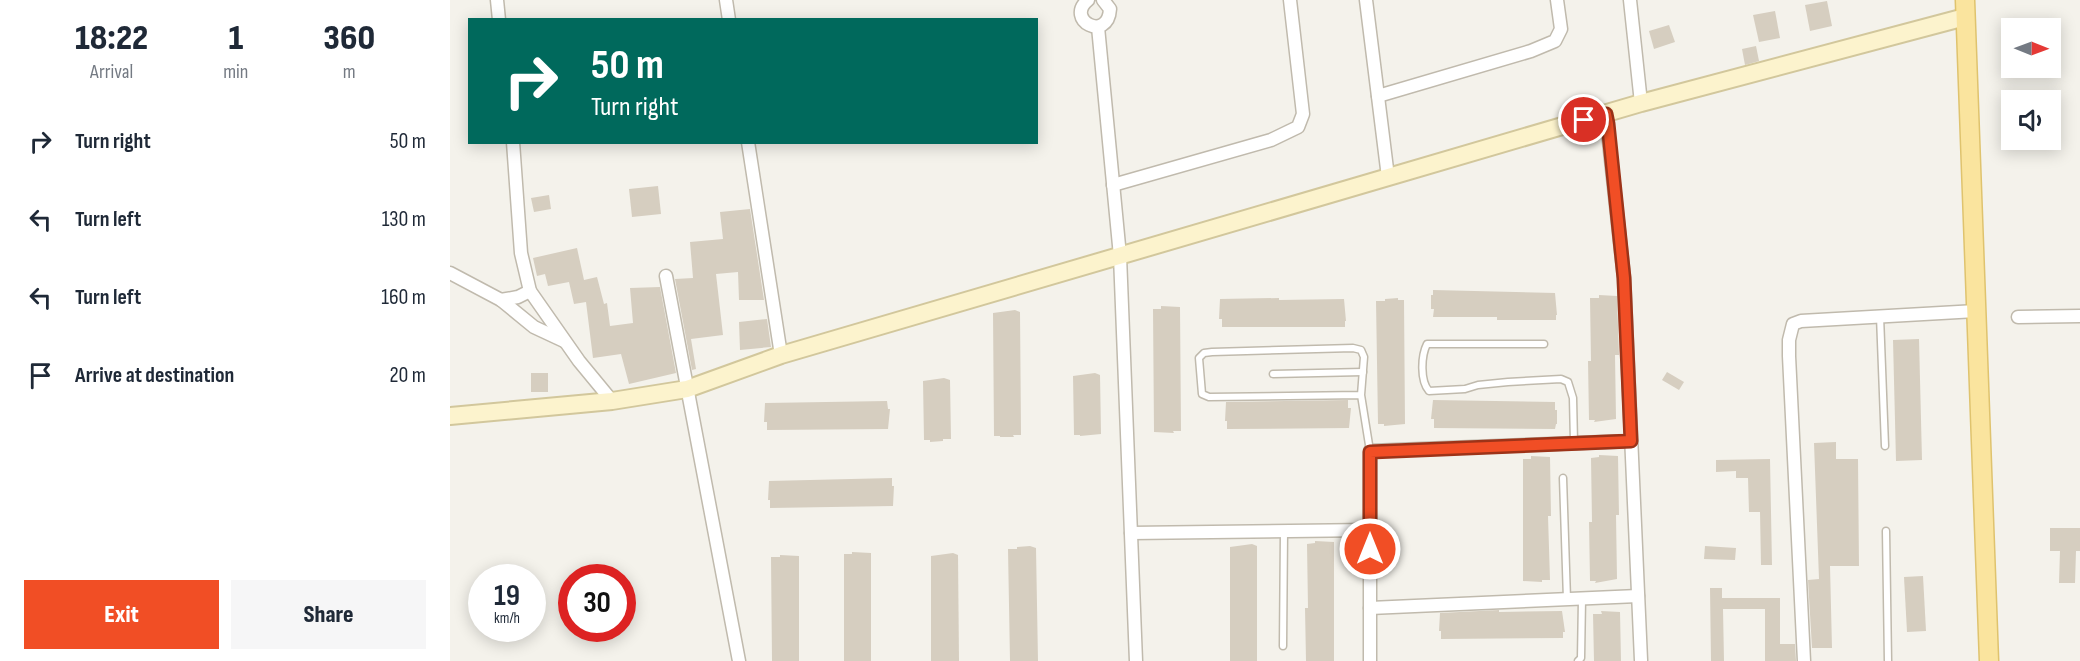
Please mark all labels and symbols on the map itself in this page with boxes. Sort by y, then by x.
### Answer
north arrow [2001,18,2061,78]
pin [1558,94,1609,145]
position arrow [1338,517,1402,581]
speed limit sign: 30 [558,564,636,642]

